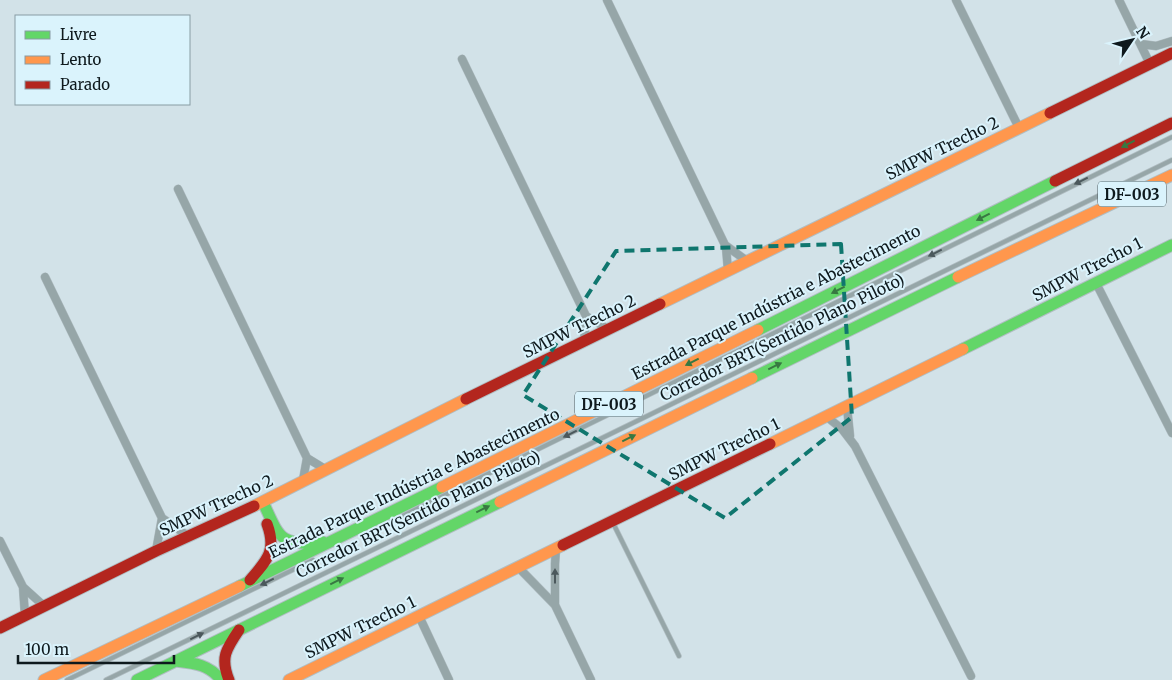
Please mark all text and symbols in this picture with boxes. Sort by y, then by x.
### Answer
legend [15,15,190,105]
north arrow [1107,15,1157,65]
text: N [1132,23,1153,42]
text: Livre [60,25,97,44]
text: Lento [60,50,102,69]
text: Parado [60,75,110,94]
street label: SMPW Trecho 2 [882,112,1002,184]
one-way arrow [1121,140,1136,149]
one-way arrow [1074,178,1088,186]
road number: DF-003 [1098,182,1166,206]
one-way arrow [976,213,990,221]
street label: Estrada Parque Indústria e Abastecimento [628,220,924,384]
street label: SMPW Trecho 1 [1029,233,1145,305]
one-way arrow [928,249,943,257]
street label: Corredor BRT(Sentido Plano Piloto) [657,269,907,405]
one-way arrow [831,286,845,294]
street label: SMPW Trecho 2 [519,290,639,362]
one-way arrow [685,358,700,366]
one-way arrow [768,362,782,370]
road number: DF-003 [575,392,643,416]
street label: Estrada Parque Indústria e Abastecimento [265,404,563,562]
street label: SMPW Trecho 1 [665,414,783,484]
one-way arrow [563,430,577,438]
one-way arrow [622,433,636,441]
street label: Corredor BRT(Sentido Plano Piloto) [293,446,543,582]
street label: SMPW Trecho 2 [156,470,276,540]
one-way arrow [476,505,490,513]
one-way arrow [551,568,559,584]
one-way arrow [330,576,344,584]
one-way arrow [260,578,274,586]
street label: SMPW Trecho 1 [301,592,419,662]
one-way arrow [190,631,204,639]
scale bar [18,632,174,664]
text: 100 m [25,640,69,659]

